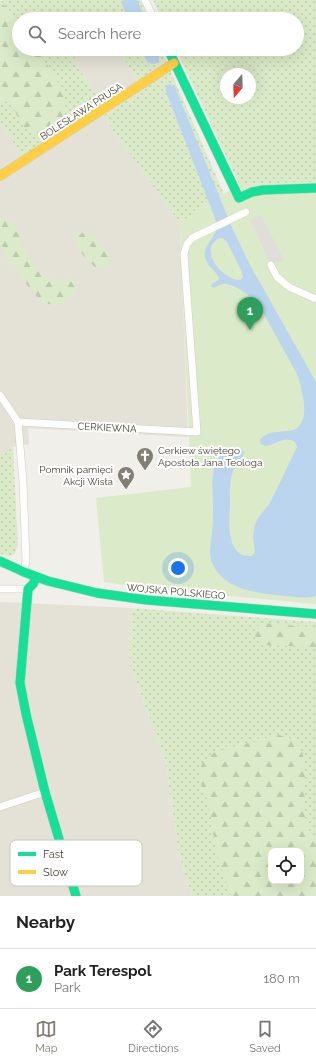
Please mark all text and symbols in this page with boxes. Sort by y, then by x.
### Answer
search box [12,12,304,56]
icon: search [26,23,48,45]
text: Search here [58,25,141,43]
north arrow [220,68,256,104]
street label: BOLESŁAWA PRUSA [38,81,125,142]
pin: 1 [237,297,263,330]
street label: CERKIEWNA [77,420,137,435]
place label: Cerkiew świętego Apostoła Jana Teologa [158,445,262,468]
church icon: Cerkiew świętego Apostoła Jana Teologa [135,446,155,471]
place label: Pomnik pamięci Akcji Wisła [39,464,113,487]
place icon: Pomnik pamięci Akcji Wisła [116,465,136,490]
your location [168,558,188,578]
street label: WOJSKA POLSKIEGO [126,582,226,601]
legend [10,840,142,886]
text: Fast [43,848,64,861]
map controls [268,848,304,884]
button: locate [268,848,304,884]
text: Slow [43,866,68,879]
text: Nearby [16,912,75,932]
text: Park Terespol [54,962,151,980]
text: 1 [26,971,32,986]
text: 180 m [264,971,300,986]
text: Park [54,980,81,995]
tab: Map [35,1018,58,1055]
tab: Directions [128,1018,179,1055]
tab: Saved [249,1018,281,1055]

